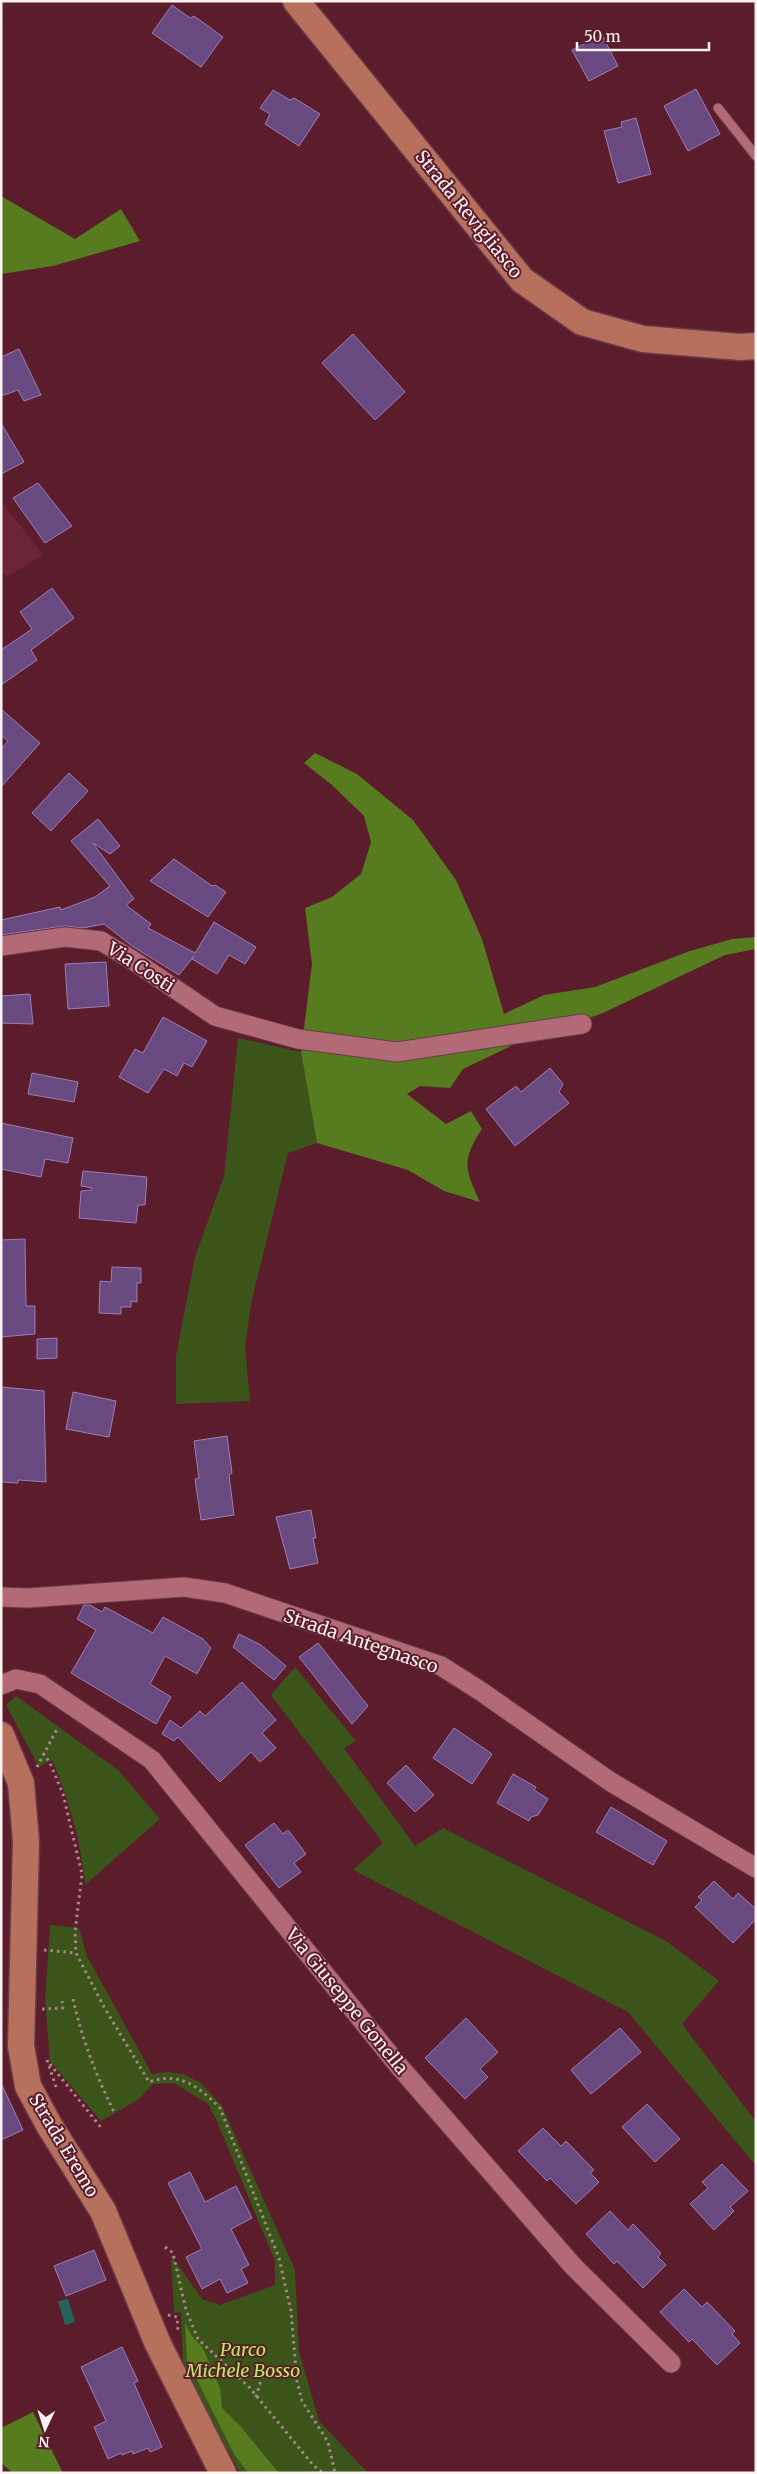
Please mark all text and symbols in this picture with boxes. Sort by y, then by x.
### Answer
scale bar [577,20,710,52]
text: 50 m [584,27,621,46]
street label: Strada Revigliasco [410,145,528,283]
street label: Via Costi [102,936,179,997]
street label: Strada Antegnasco [281,1604,441,1678]
street label: Via Giuseppe Gonella [280,1922,413,2079]
street label: Strada Eremo [24,2089,104,2201]
park label: Parco Michele Bosso [185,2338,300,2382]
north arrow [20,2404,70,2454]
text: N [38,2433,50,2451]

